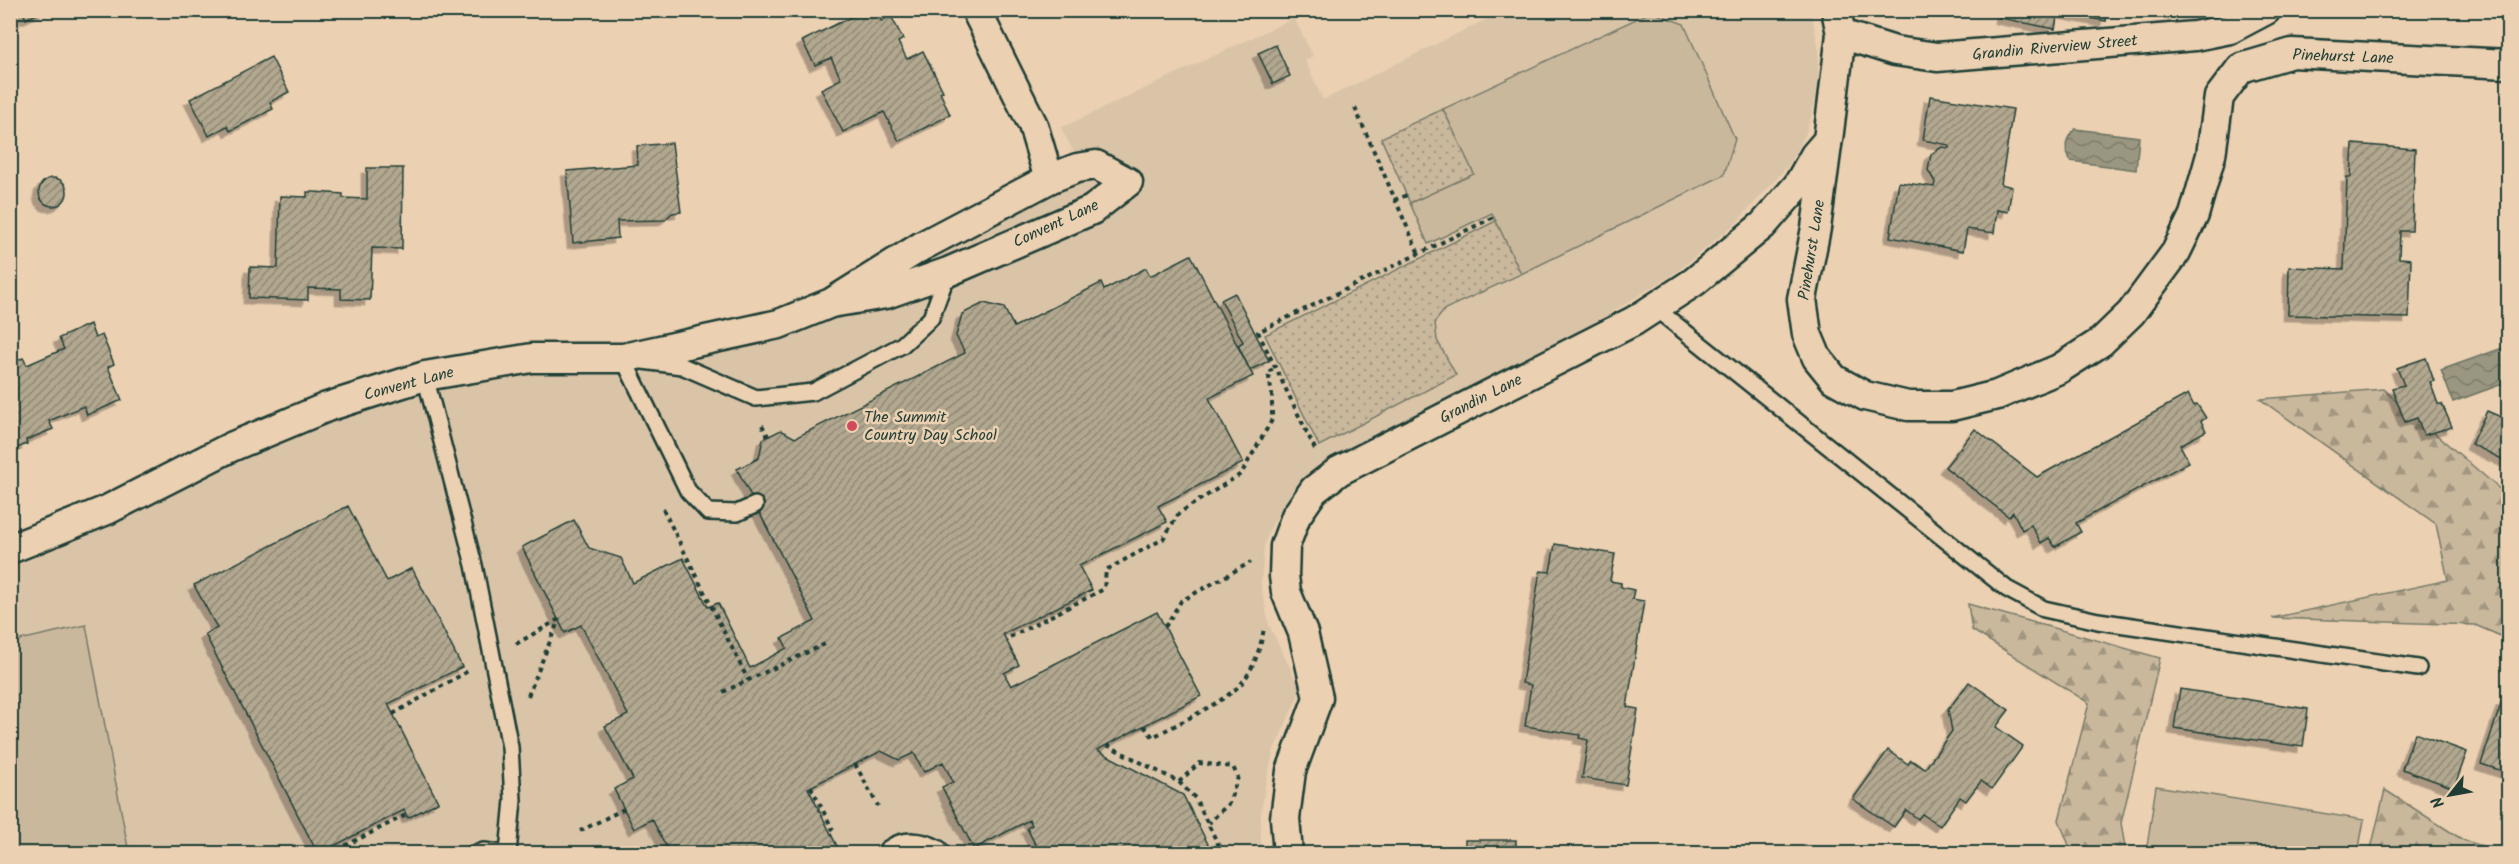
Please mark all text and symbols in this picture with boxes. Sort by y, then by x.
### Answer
street label: Grandin Riverview Street [1971,28,2139,68]
street label: Pinehurst Lane [2292,43,2394,71]
street label: Convent Lane [1009,193,1103,255]
street label: Pinehurst Lane [1792,198,1832,302]
street label: Convent Lane [361,360,457,408]
street label: Grandin Lane [1435,367,1527,431]
place label: The Summit Country Day School [864,405,997,448]
marker: The Summit Country Day School [845,419,859,433]
north arrow [2420,765,2480,825]
text: N [2425,791,2452,813]

